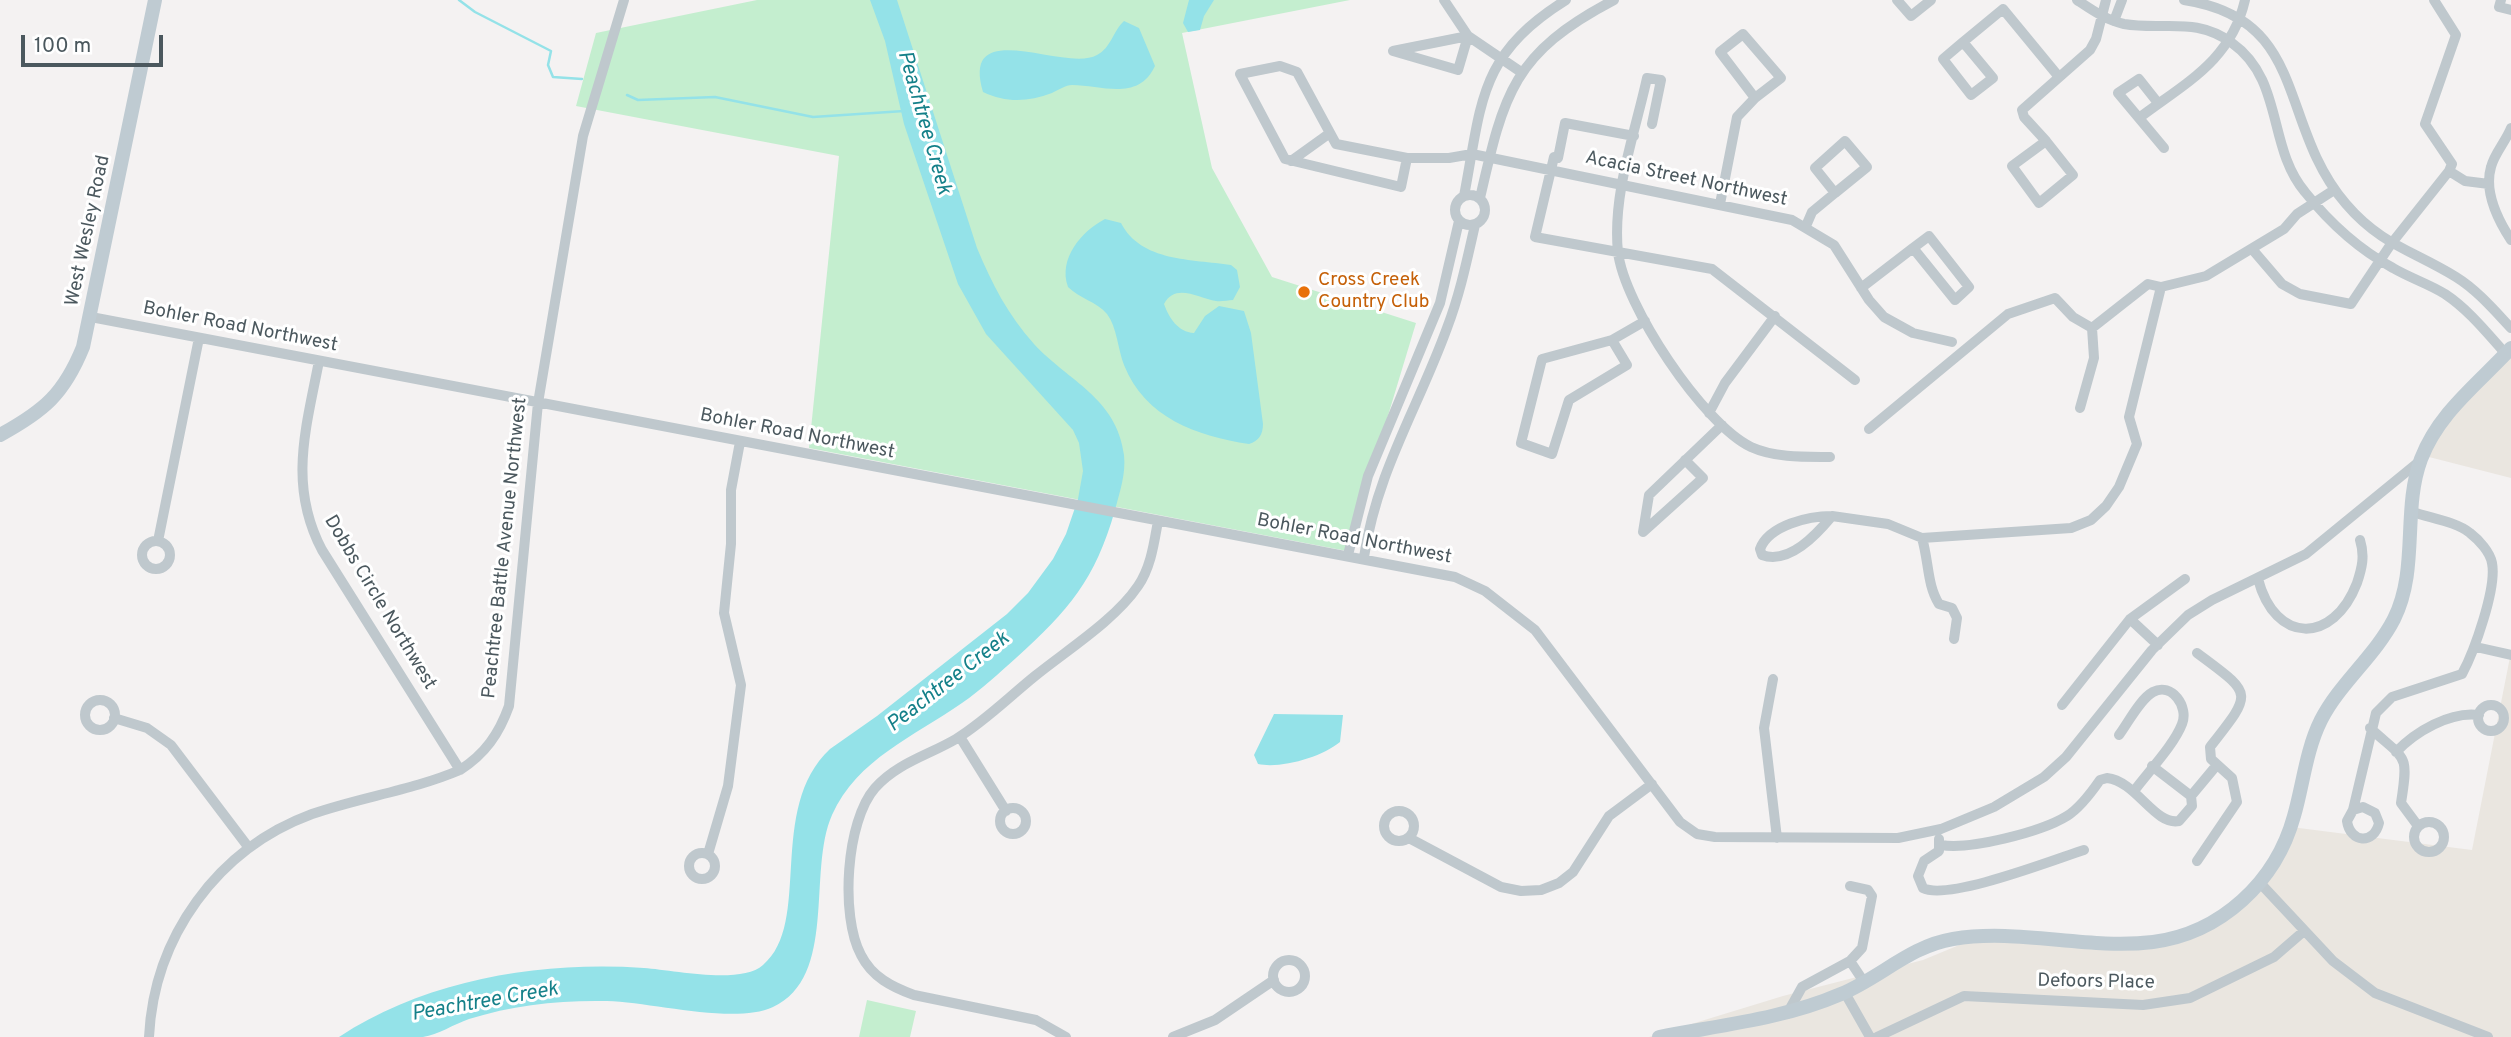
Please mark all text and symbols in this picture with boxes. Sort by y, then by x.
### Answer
scale bar [24,21,166,65]
text: 100 m [34,33,91,60]
water label: Peachtree Creek [890,48,956,198]
street label: Acacia Street Northwest [1583,147,1789,213]
street label: West Wesley Road [62,153,116,309]
place label: Cross Creek Country Club [1318,270,1429,314]
marker: Cross Creek Country Club [1296,284,1312,300]
street label: Bohler Road Northwest [141,298,339,358]
street label: Peachtree Battle Avenue Northwest [479,396,533,700]
street label: Bohler Road Northwest [698,405,896,465]
street label: Bohler Road Northwest [1255,510,1453,570]
street label: Dobbs Circle Northwest [318,512,440,694]
water label: Peachtree Creek [883,627,1015,739]
street label: Defoors Place [2037,971,2155,995]
water label: Peachtree Creek [410,978,560,1028]

